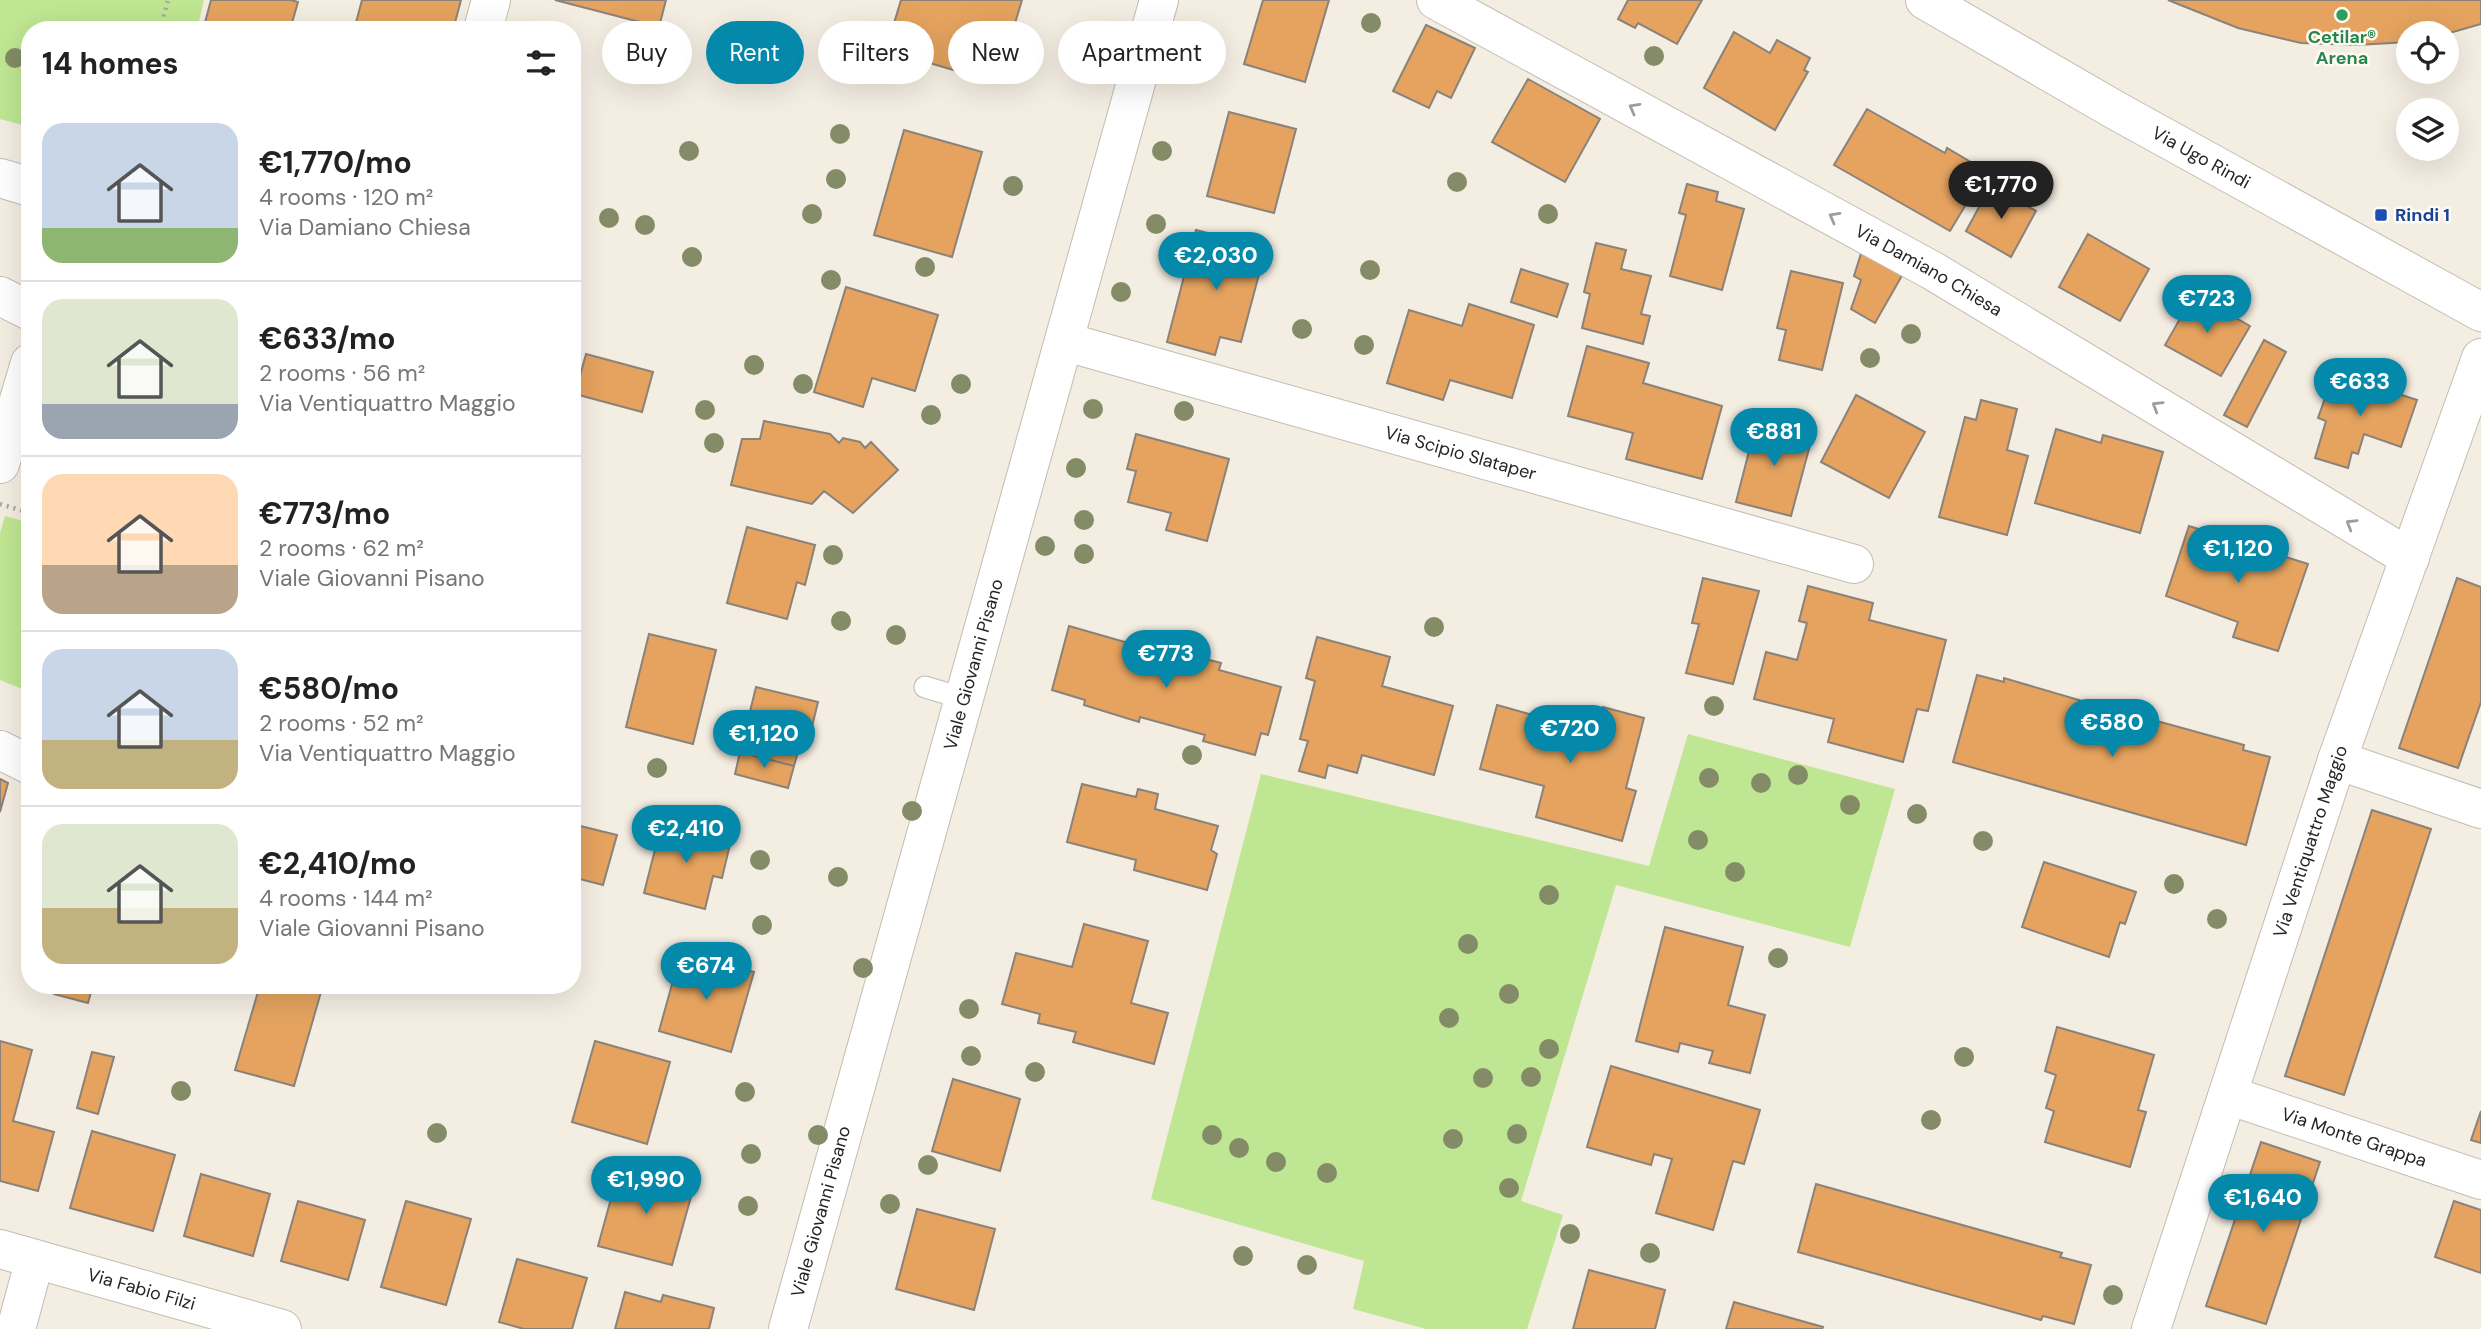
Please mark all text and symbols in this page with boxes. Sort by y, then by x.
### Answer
marker: Cetilar® Arena [2334,7,2350,23]
chip: Buy [602,21,692,84]
chip: Rent [706,21,804,84]
chip: Filters [818,21,934,84]
chip: New [948,21,1044,84]
chip: Apartment [1058,21,1226,84]
map controls [2396,21,2459,161]
button: locate [2396,21,2459,84]
place label: Cetilar® Arena [2308,25,2376,70]
text: 14 homes [42,44,179,83]
icon: filters [522,44,560,82]
button: layers [2396,98,2459,161]
one-way arrow [1629,103,1641,116]
street label: Via Ugo Rindi [2148,121,2255,194]
text: €1,770/mo [259,143,412,182]
icon: home [98,151,182,235]
pin: €1,770 [1944,162,2058,221]
text: €1,770 [1965,169,2037,199]
text: 4 rooms · 120 m² [259,182,433,212]
place label: Rindi 1 [2395,203,2450,227]
marker: Rindi 1 [2373,207,2389,223]
text: Via Damiano Chiesa [259,212,471,242]
one-way arrow [1828,212,1841,225]
street label: Via Damiano Chiesa [1851,219,2007,322]
pin: €2,030 [1159,232,1273,292]
text: €2,030 [1174,240,1258,270]
pin: €723 [2166,276,2248,335]
text: €723 [2178,283,2236,313]
text: €633/mo [259,319,396,358]
icon: home [98,327,182,411]
text: 2 rooms · 56 m² [259,358,425,388]
pin: €633 [2319,358,2401,418]
text: €633 [2330,366,2390,396]
text: Via Ventiquattro Maggio [259,388,516,418]
one-way arrow [2151,401,2164,414]
pin: €881 [1733,408,1815,468]
text: €881 [1746,416,1802,446]
street label: Via Scipio Slataper [1382,420,1539,486]
text: €773/mo [259,494,390,533]
icon: home [98,502,182,586]
one-way arrow [2346,519,2359,532]
pin: €1,120 [2181,526,2295,585]
text: 2 rooms · 62 m² [259,533,424,563]
text: €1,120 [2203,533,2273,563]
text: Viale Giovanni Pisano [259,563,485,593]
street label: Viale Giovanni Pisano [938,576,1009,753]
pin: €773 [1125,630,1207,690]
text: €773 [1138,638,1194,668]
text: €580/mo [259,669,399,708]
icon: home [98,677,182,761]
pin: €580 [2071,700,2153,759]
pin: €720 [1529,706,1611,765]
text: €580 [2080,707,2144,737]
text: 2 rooms · 52 m² [259,708,424,738]
pin: €1,120 [707,710,821,770]
text: €720 [1540,713,1600,743]
text: €1,120 [729,718,799,748]
text: Via Ventiquattro Maggio [259,738,516,768]
street label: Via Ventiquattro Maggio [2268,742,2353,941]
pin: €2,410 [629,806,743,865]
text: €2,410 [648,813,724,843]
text: €2,410/mo [259,844,417,883]
icon: home [98,852,182,936]
text: 4 rooms · 144 m² [259,883,433,913]
text: Viale Giovanni Pisano [259,913,485,943]
pin: €674 [665,942,747,1002]
text: €674 [677,950,735,980]
street label: Via Monte Grappa [2278,1102,2430,1173]
street label: Viale Giovanni Pisano [785,1123,856,1300]
pin: €1,990 [589,1156,703,1216]
text: €1,990 [607,1164,685,1194]
pin: €1,640 [2206,1174,2320,1234]
text: €1,640 [2224,1182,2302,1212]
street label: Via Fabio Filzi [85,1262,198,1316]

